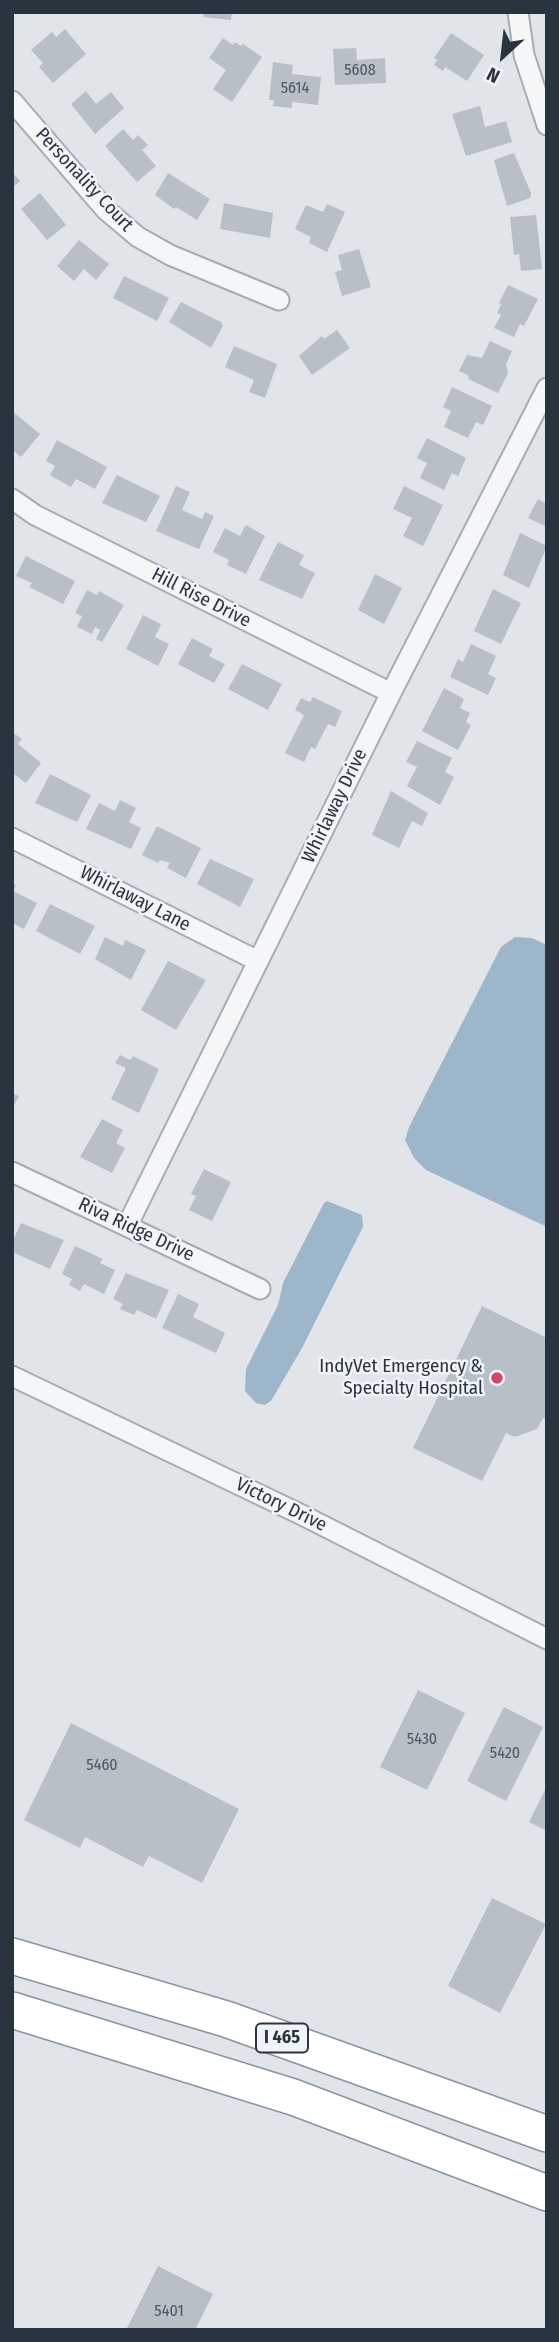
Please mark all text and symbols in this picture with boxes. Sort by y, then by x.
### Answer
north arrow [468,21,538,91]
house number: 5608 [344,61,376,81]
text: N [483,62,504,88]
house number: 5614 [281,79,309,99]
street label: Personality Court [30,123,138,237]
street label: Hill Rise Drive [148,563,254,633]
street label: Whirlaway Drive [298,745,372,867]
street label: Whirlaway Lane [76,861,194,937]
street label: Riva Ridge Drive [74,1193,198,1267]
place label: IndyVet Emergency & Specialty Hospital [319,1356,483,1400]
marker: IndyVet Emergency & Specialty Hospital [489,1370,505,1386]
street label: Victory Drive [232,1473,330,1537]
house number: 5430 [407,1730,437,1750]
house number: 5420 [490,1744,520,1764]
house number: 5460 [86,1756,118,1776]
road number: I 465 [256,2024,308,2052]
house number: 5401 [154,2302,184,2322]

